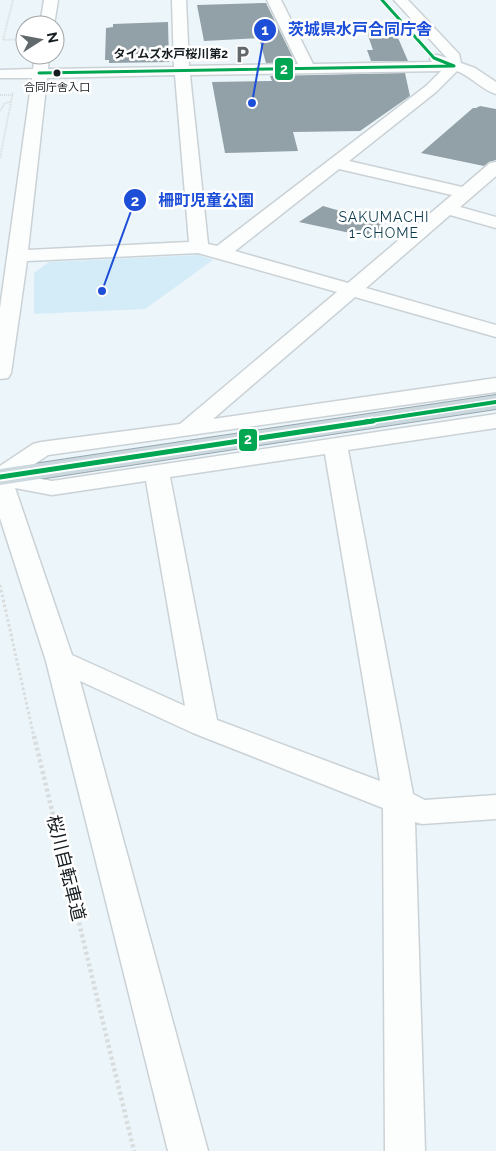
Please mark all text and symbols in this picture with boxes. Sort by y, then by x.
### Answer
callout: 茨城県水戸合同庁舎 [253,14,442,45]
north arrow [15,15,65,65]
text: 茨城県水戸合同庁舎 [288,20,432,39]
text: 1 [261,21,269,39]
text: N [44,31,62,44]
parking icon: タイムズ水戸桜川第2 [232,44,252,64]
place label: タイムズ水戸桜川第2 [113,47,228,61]
line badge: 2 [274,57,294,81]
text: 2 [280,61,288,77]
marker: 合同庁舎入口 [52,68,62,78]
place label: 合同庁舎入口 [24,81,90,94]
callout: 柵町児童公園 [123,185,264,216]
text: 柵町児童公園 [158,191,254,210]
text: 2 [131,192,139,210]
district label: SAKUMACHI 1-CHOME [338,209,430,241]
line badge: 2 [238,428,258,452]
text: 2 [244,431,252,447]
street label: 桜川自転車道 [43,813,90,923]

